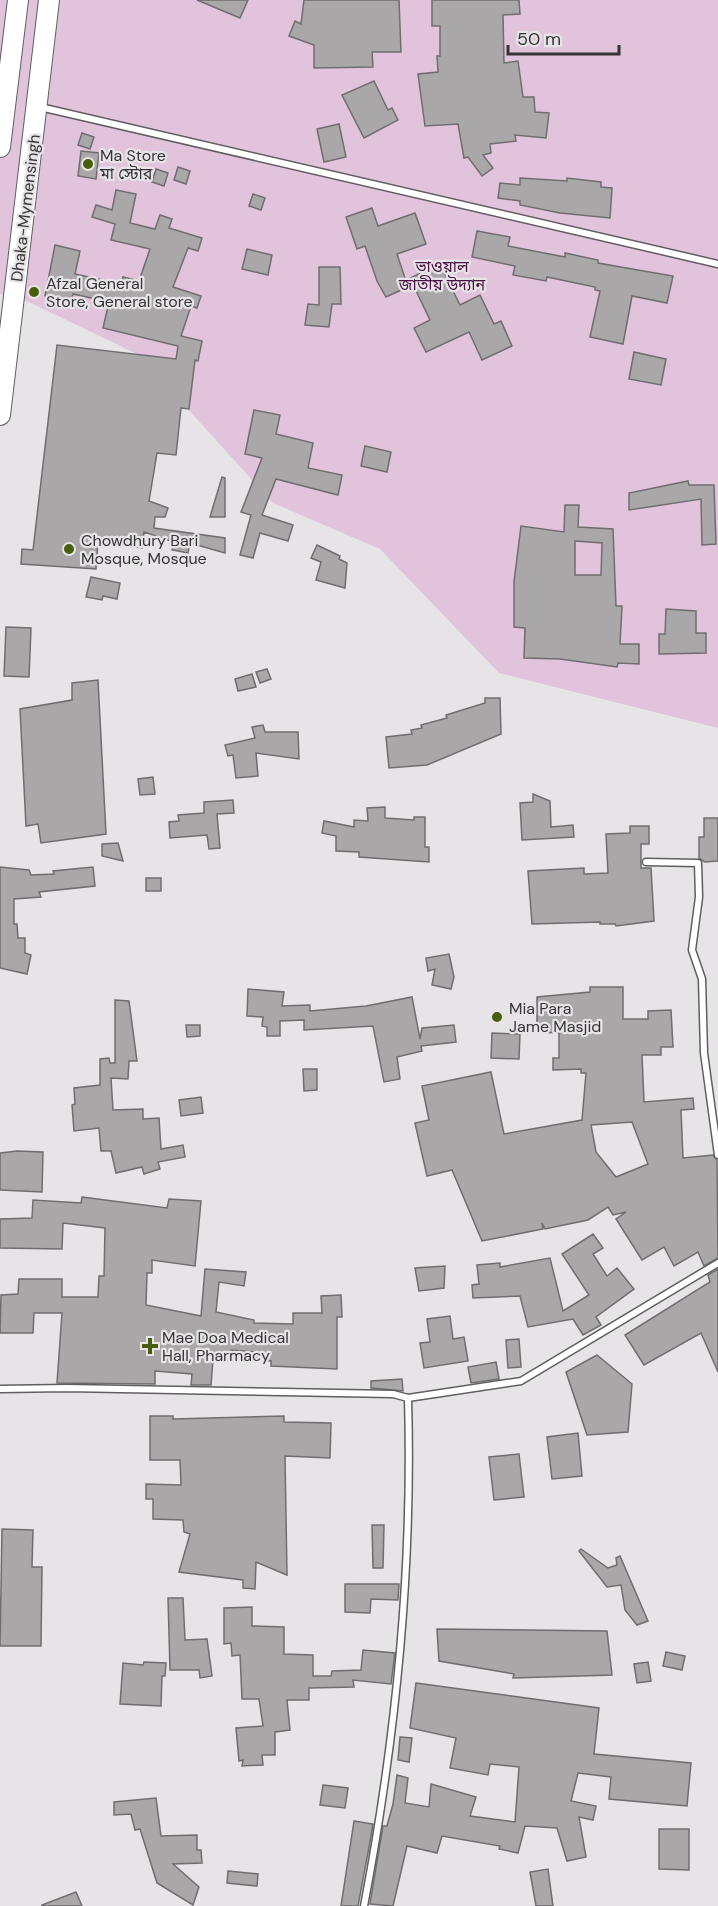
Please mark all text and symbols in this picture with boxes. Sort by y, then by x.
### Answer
scale bar [508,18,619,56]
text: 50 m [517,27,561,51]
street label: Dhaka-Mymensingh [6,133,45,283]
place label: Ma Store মা স্টোর [99,145,166,184]
marker: Ma Store মা স্টোর [81,157,95,171]
park label: ভাওয়াল জাতীয় উদ্যান [398,256,486,295]
place label: Afzal General Store, General store [46,273,193,312]
marker: Afzal General Store, General store [27,285,41,299]
place label: Chowdhury Bari Mosque, Mosque [81,530,207,569]
marker: Chowdhury Bari Mosque, Mosque [62,542,76,556]
place label: Mia Para Jame Masjid [509,998,601,1037]
marker: Mia Para Jame Masjid [490,1010,504,1024]
place label: Mae Doa Medical Hall, Pharmacy [162,1327,289,1366]
marker: Mae Doa Medical Hall, Pharmacy [143,1339,157,1353]

